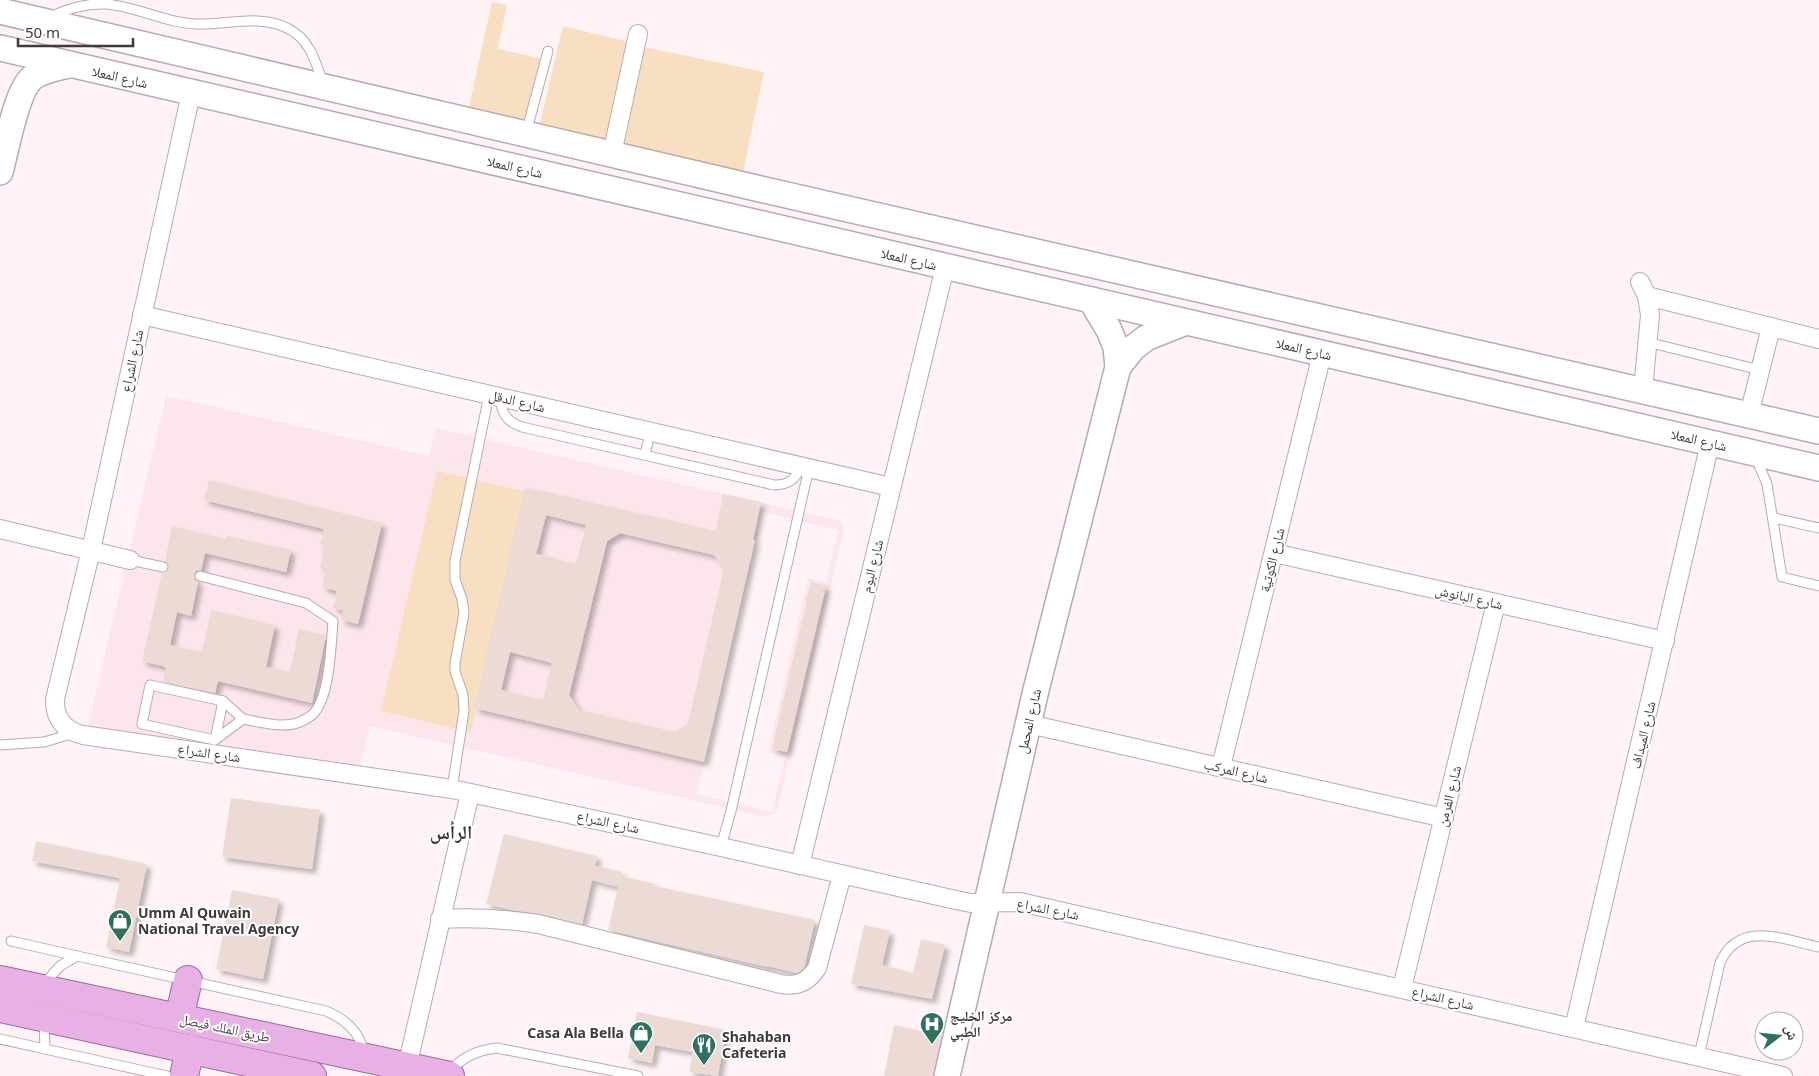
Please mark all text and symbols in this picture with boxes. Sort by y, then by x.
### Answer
scale bar [18,15,132,47]
text: 50 m [25,22,60,42]
street label: شارع المعلا [90,61,150,93]
street label: شارع المعلا [485,151,545,183]
street label: شارع المعلا [879,243,939,275]
street label: شارع الشراع [116,328,148,394]
street label: شارع المعلا [1274,333,1334,365]
street label: شارع الدقل [487,385,547,417]
street label: شارع المعلا [1669,424,1729,456]
street label: شارع الكوتية [1254,526,1290,594]
street label: شارع البوم [856,537,888,595]
street label: شارع البانوش [1433,580,1505,614]
street label: شارع المحمل [1012,687,1046,755]
street label: شارع الميداف [1625,699,1661,771]
street label: شارع الشراع [176,739,242,767]
street label: شارع المركب [1202,754,1270,788]
street label: شارع الفرمن [1432,763,1466,829]
street label: شارع الشراع [575,806,641,838]
district label: الرأس [430,819,472,845]
street label: شارع الشراع [1015,893,1081,925]
place label: Umm Al Quwain National Travel Agency [138,903,299,938]
shop icon: Umm Al Quwain National Travel Agency [107,908,133,942]
street label: شارع الشراع [1410,981,1476,1015]
place label: مركز الخليج الطبي [950,1006,1012,1043]
street label: طريق الملك فيصل [178,1009,272,1047]
hospital icon: مركز الخليج الطبي [919,1011,945,1045]
north arrow [1754,1011,1804,1061]
shop icon: Casa Ala Bella [628,1020,654,1054]
place label: Casa Ala Bella [527,1023,624,1042]
text: ش [1781,1023,1803,1042]
place label: Shahaban Cafeteria [722,1027,791,1062]
restaurant icon: Shahaban Cafeteria [691,1032,717,1066]

